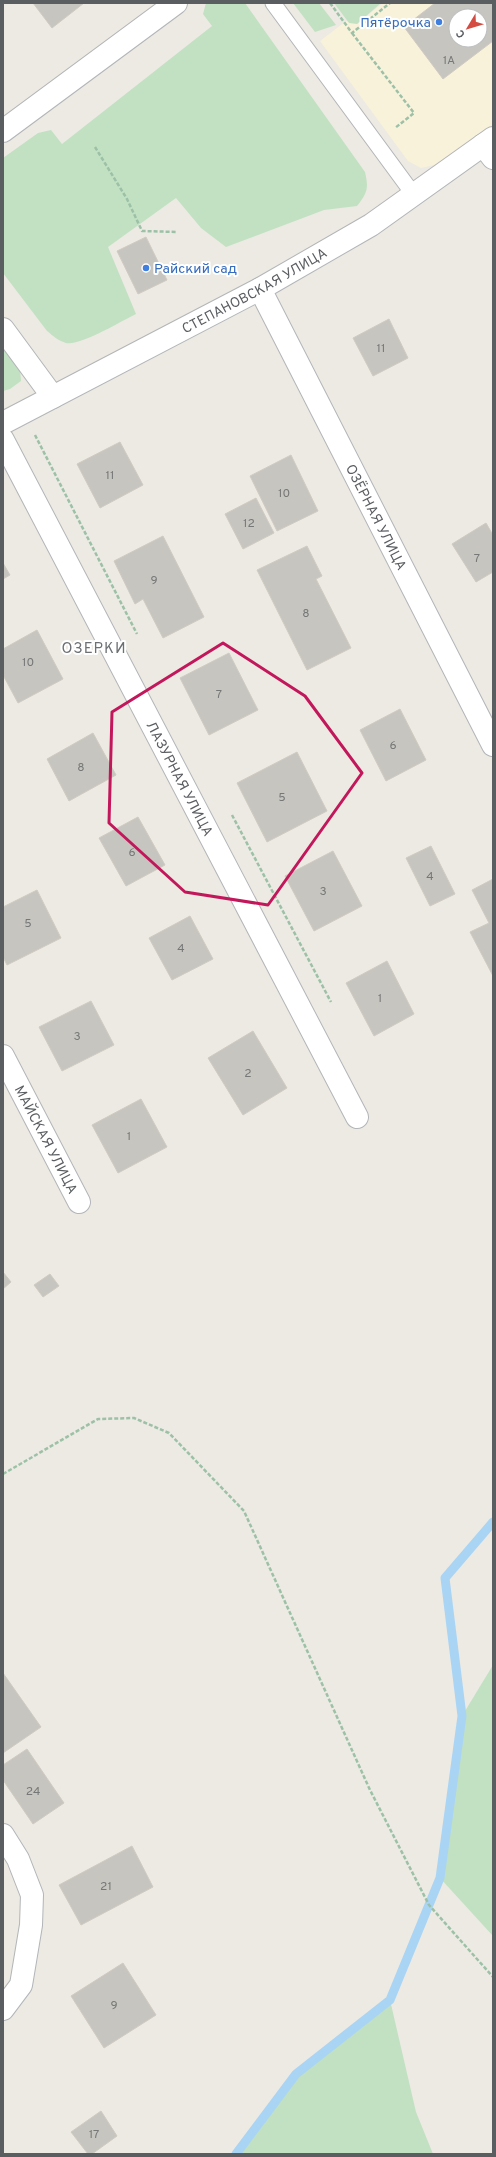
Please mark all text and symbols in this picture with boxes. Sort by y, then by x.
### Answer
north arrow [448,8,488,48]
place label: Пятёрочка [360,15,431,32]
marker: Пятёрочка [434,17,444,27]
text: С [453,26,469,41]
house number: 1А [443,53,455,69]
street label: СТЕПАНОВСКАЯ УЛИЦА [179,245,330,338]
place label: Райский сад [154,261,237,278]
marker: Райский сад [141,263,151,273]
house number: 11 [377,341,385,357]
street label: ОЗЁРНАЯ УЛИЦА [341,462,409,574]
house number: 11 [106,468,114,484]
house number: 10 [278,486,290,502]
house number: 12 [243,516,255,532]
house number: 7 [474,551,480,567]
house number: 9 [150,573,158,589]
house number: 8 [302,606,310,622]
district label: ОЗЕРКИ [61,640,127,659]
house number: 10 [22,655,34,671]
house number: 7 [216,687,222,703]
street label: ЛАЗУРНАЯ УЛИЦА [142,719,216,840]
house number: 6 [389,738,397,754]
house number: 8 [77,760,85,776]
house number: 5 [278,790,286,806]
house number: 6 [128,845,136,861]
house number: 4 [426,869,434,885]
house number: 3 [319,884,327,900]
house number: 5 [24,916,32,932]
house number: 4 [177,941,185,957]
house number: 1 [378,991,382,1007]
house number: 3 [73,1029,81,1045]
house number: 2 [244,1066,252,1082]
street label: МАЙСКАЯ УЛИЦА [10,1083,80,1197]
house number: 1 [127,1129,131,1145]
house number: 24 [26,1784,40,1800]
house number: 21 [100,1879,112,1895]
house number: 9 [110,1998,118,2014]
house number: 17 [89,2127,99,2143]

